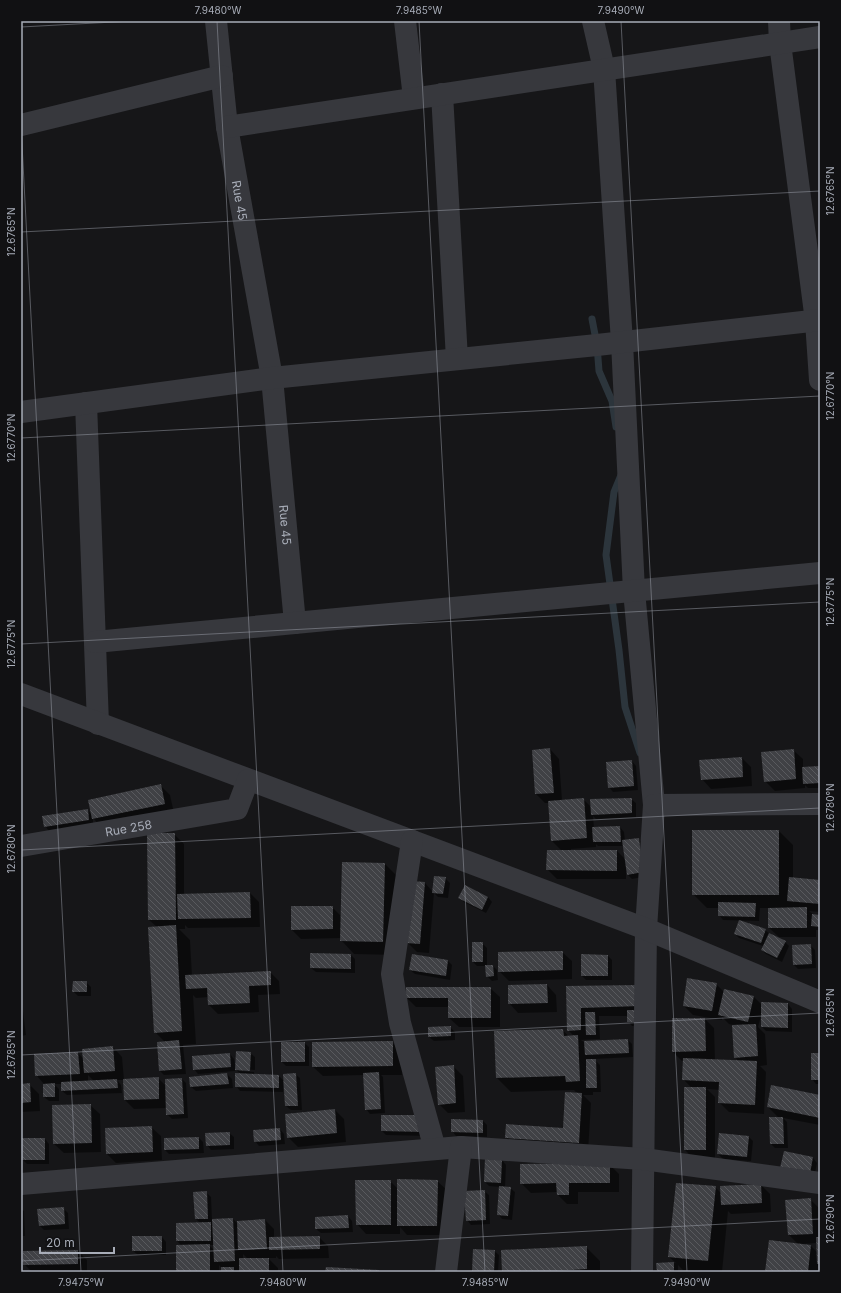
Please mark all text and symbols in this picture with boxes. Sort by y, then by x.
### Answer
text: 7.9480°W [195,4,242,16]
text: 7.9485°W [396,4,442,16]
text: 7.9490°W [598,4,645,16]
text: 12.6765°N [824,167,836,215]
street label: Rue 45 [229,179,251,221]
text: 12.6765°N [5,208,17,256]
text: 12.6770°N [824,372,836,420]
text: 12.6770°N [5,414,17,462]
street label: Rue 45 [276,504,295,546]
text: 12.6775°N [824,578,836,626]
text: 12.6775°N [5,620,17,668]
text: 12.6780°N [824,783,836,833]
street label: Rue 258 [104,816,153,839]
text: 12.6780°N [5,824,17,874]
text: 12.6785°N [824,989,836,1037]
text: 12.6785°N [5,1031,17,1079]
text: 12.6790°N [824,1194,836,1244]
scale bar [40,1229,114,1255]
text: 20 m [46,1235,75,1250]
text: 7.9475°W [58,1276,104,1288]
text: 7.9480°W [260,1276,307,1288]
text: 7.9485°W [462,1276,508,1288]
text: 7.9490°W [664,1276,711,1288]

